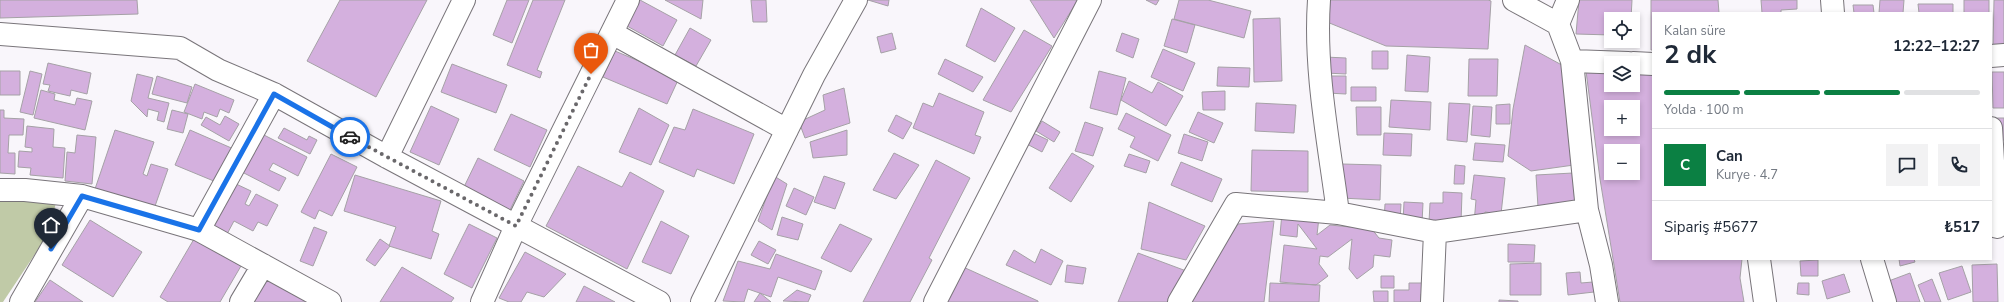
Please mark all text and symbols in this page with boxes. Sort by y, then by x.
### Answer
map controls [1604,12,1640,180]
button: locate [1604,12,1640,48]
text: Kalan süre [1664,22,1726,40]
pin [574,33,608,74]
text: 12:22–12:27 [1893,36,1980,56]
text: 2 dk [1664,37,1716,72]
icon: bag [580,39,602,61]
button: layers [1604,56,1640,92]
button: + [1604,100,1640,136]
text: Yolda · 100 m [1664,101,1744,119]
courier [330,117,370,157]
icon: car [339,126,361,148]
button: − [1604,144,1640,180]
button: chat [1886,144,1928,186]
button: phone [1938,144,1980,186]
text: Can [1716,146,1743,166]
text: C [1680,155,1690,175]
text: Kurye · 4.7 [1716,166,1778,184]
pin [34,208,68,249]
icon: home [40,214,62,236]
text: Sipariş #5677 [1664,217,1758,237]
text: ₺517 [1944,217,1980,237]

